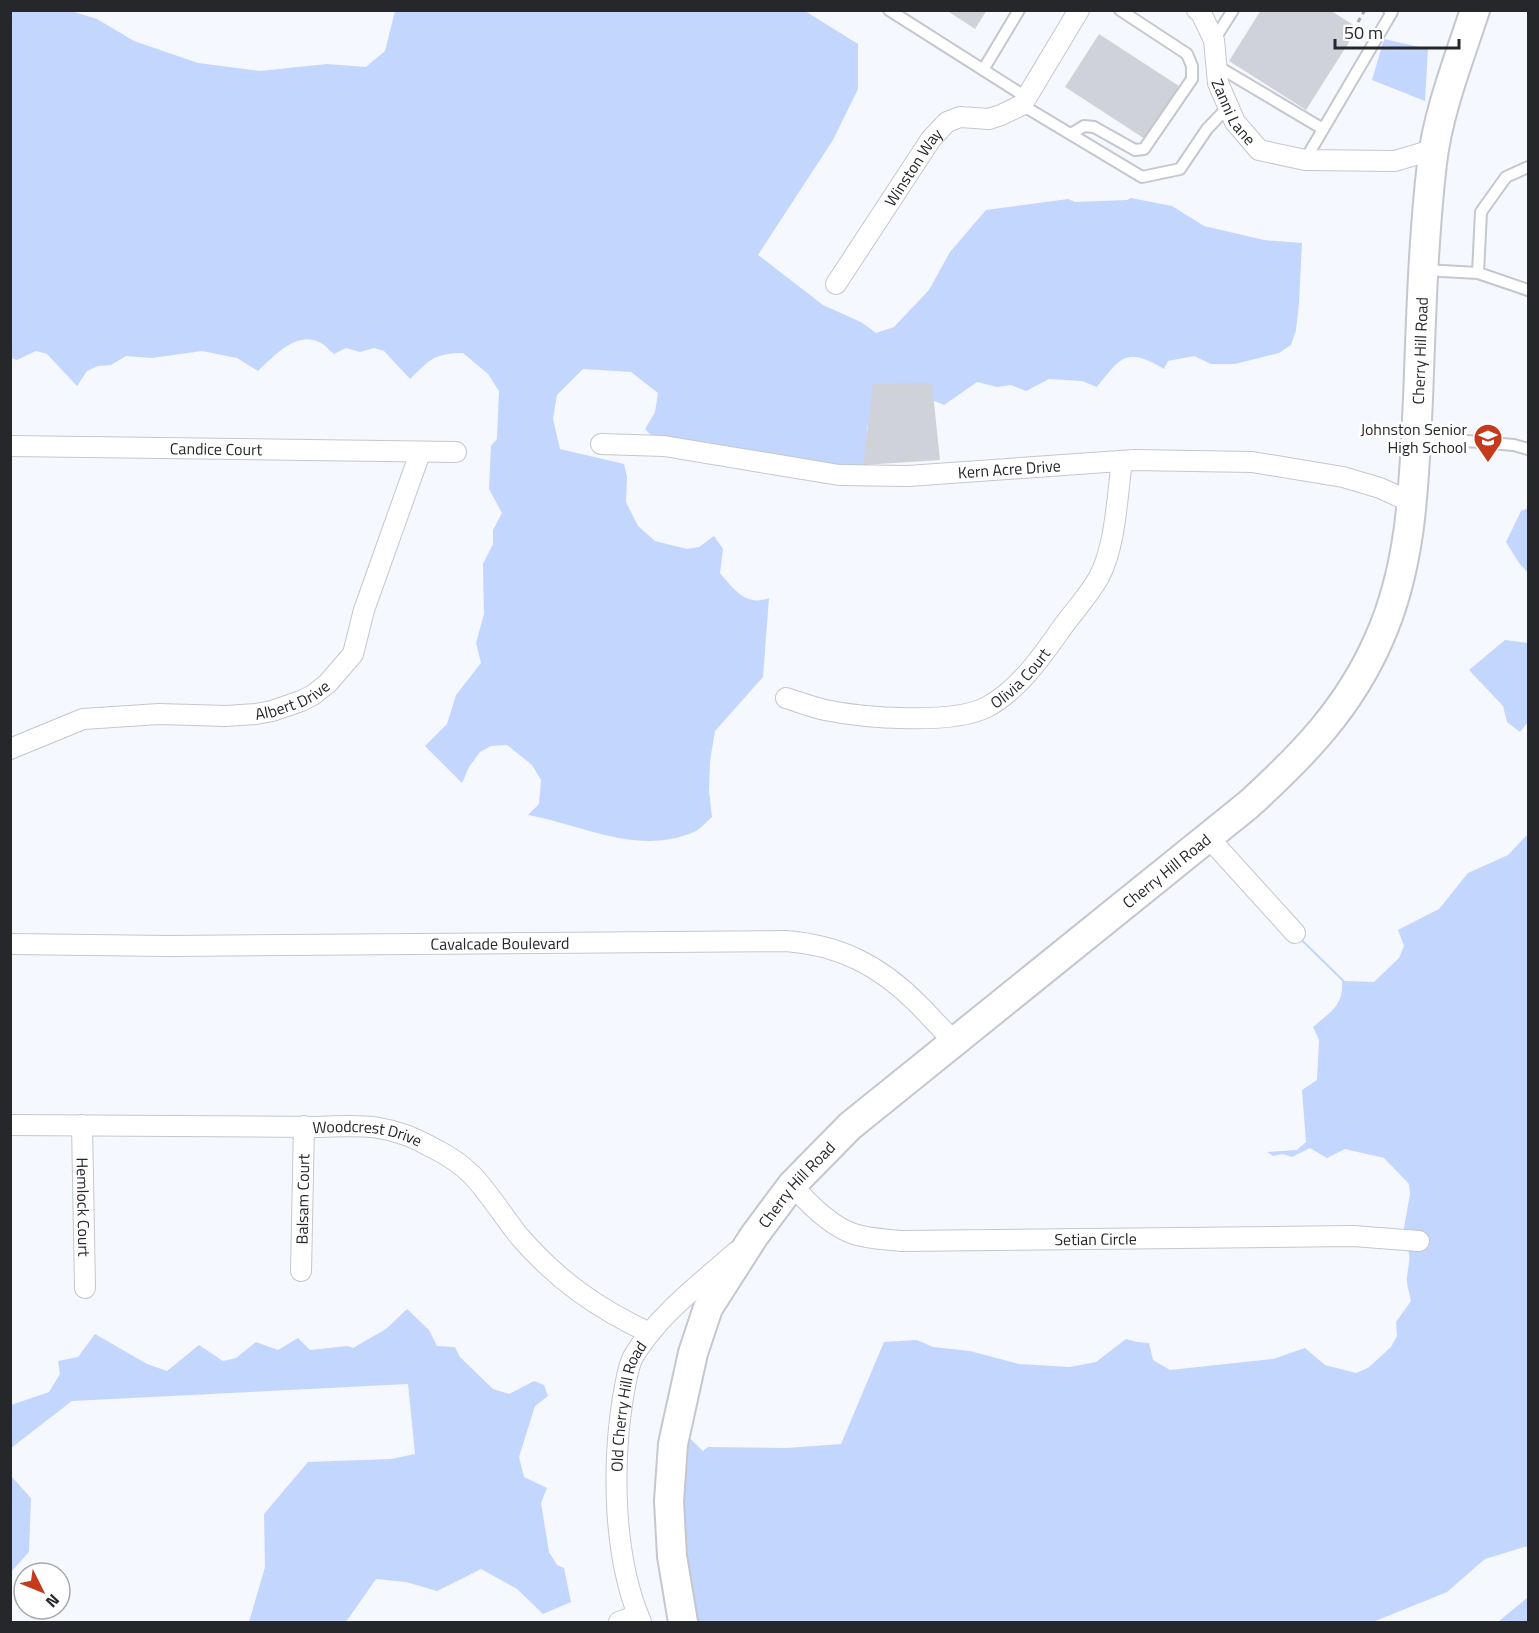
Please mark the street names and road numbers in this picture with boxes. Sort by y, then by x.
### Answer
street label: Zanni Lane [1205,75,1262,150]
street label: Winston Way [878,122,948,211]
street label: Cherry Hill Road [1406,296,1434,405]
street label: Candice Court [170,436,263,461]
street label: Kern Acre Drive [957,453,1062,484]
street label: Olivia Court [985,642,1056,714]
street label: Albert Drive [253,674,335,726]
street label: Cherry Hill Road [1117,828,1216,914]
street label: Cavalcade Boulevard [430,931,570,956]
street label: Woodcrest Drive [312,1114,426,1152]
street label: Cherry Hill Road [752,1136,841,1233]
street label: Balsam Court [290,1153,315,1245]
street label: Hemlock Court [71,1157,96,1257]
street label: Setian Circle [1054,1226,1137,1251]
street label: Old Cherry Hill Road [605,1336,652,1472]

